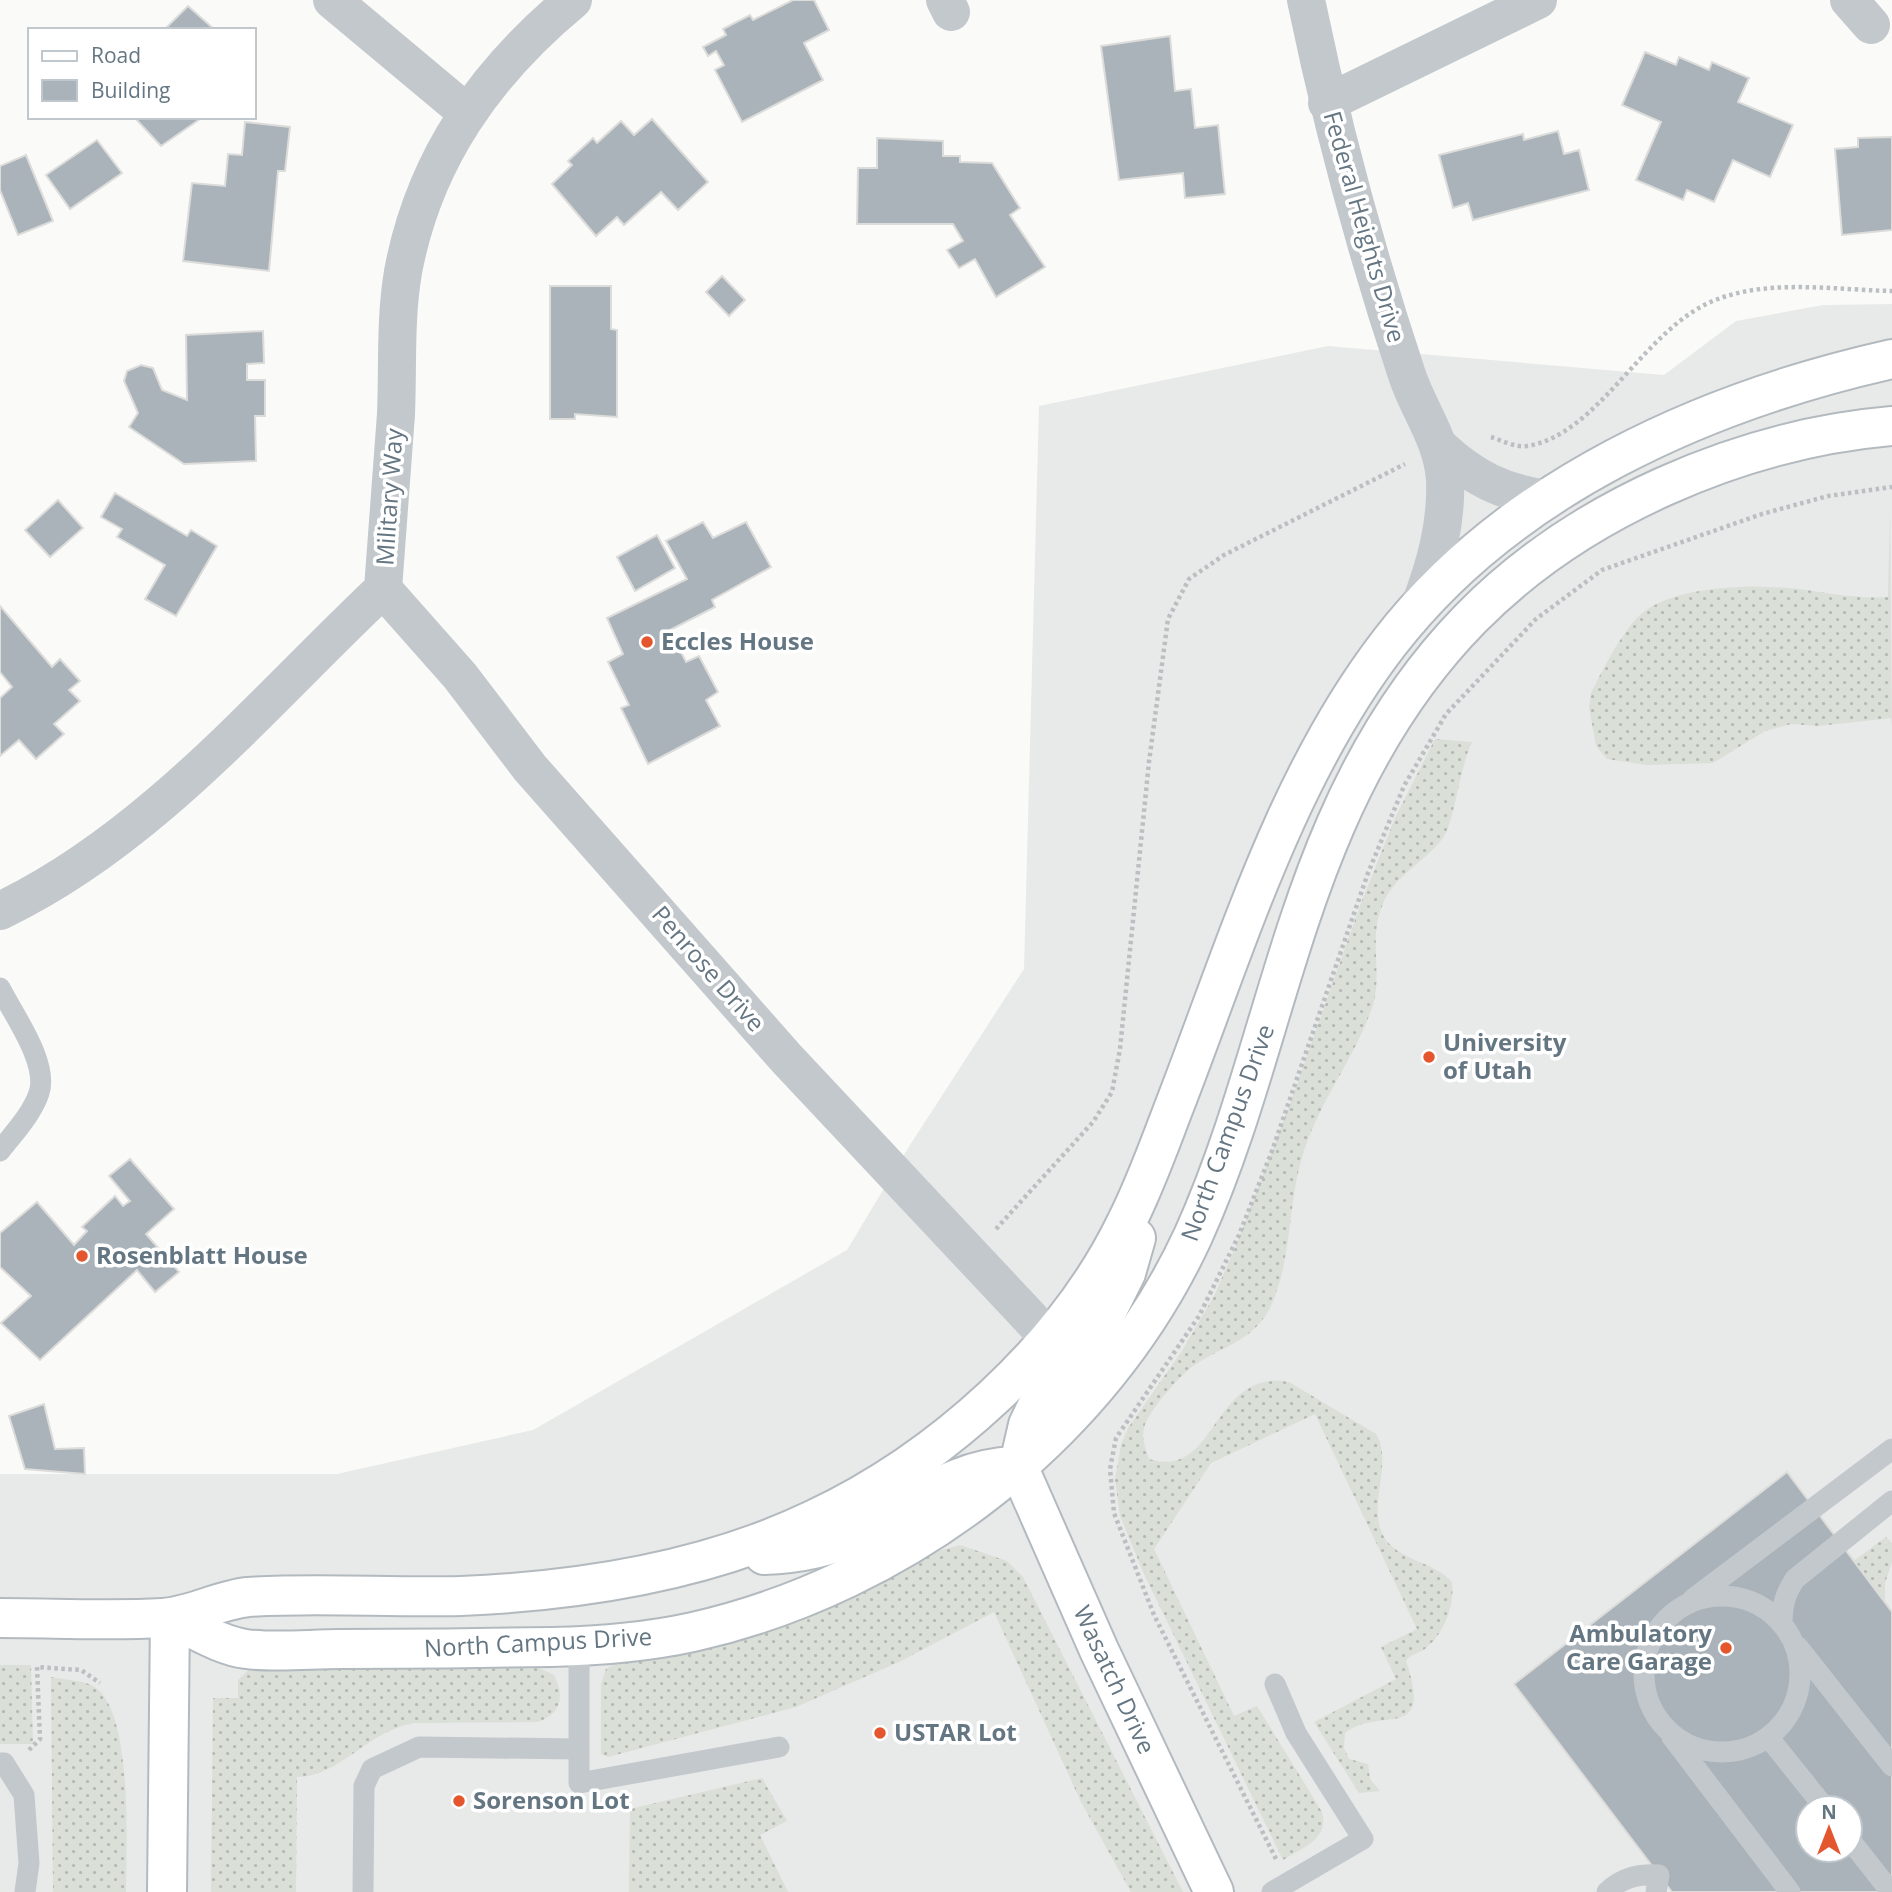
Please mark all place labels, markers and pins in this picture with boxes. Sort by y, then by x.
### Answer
place label: Eccles House [661,624,814,657]
marker: Eccles House [639,634,655,650]
place label: University of Utah [1443,1025,1567,1086]
marker: University of Utah [1421,1049,1437,1065]
place label: Rosenblatt House [96,1238,308,1271]
marker: Rosenblatt House [74,1248,90,1264]
place label: Ambulatory Care Garage [1566,1616,1712,1677]
marker: Ambulatory Care Garage [1718,1640,1734,1656]
place label: USTAR Lot [894,1715,1017,1748]
marker: USTAR Lot [872,1725,888,1741]
place label: Sorenson Lot [473,1783,630,1816]
marker: Sorenson Lot [451,1793,467,1809]

